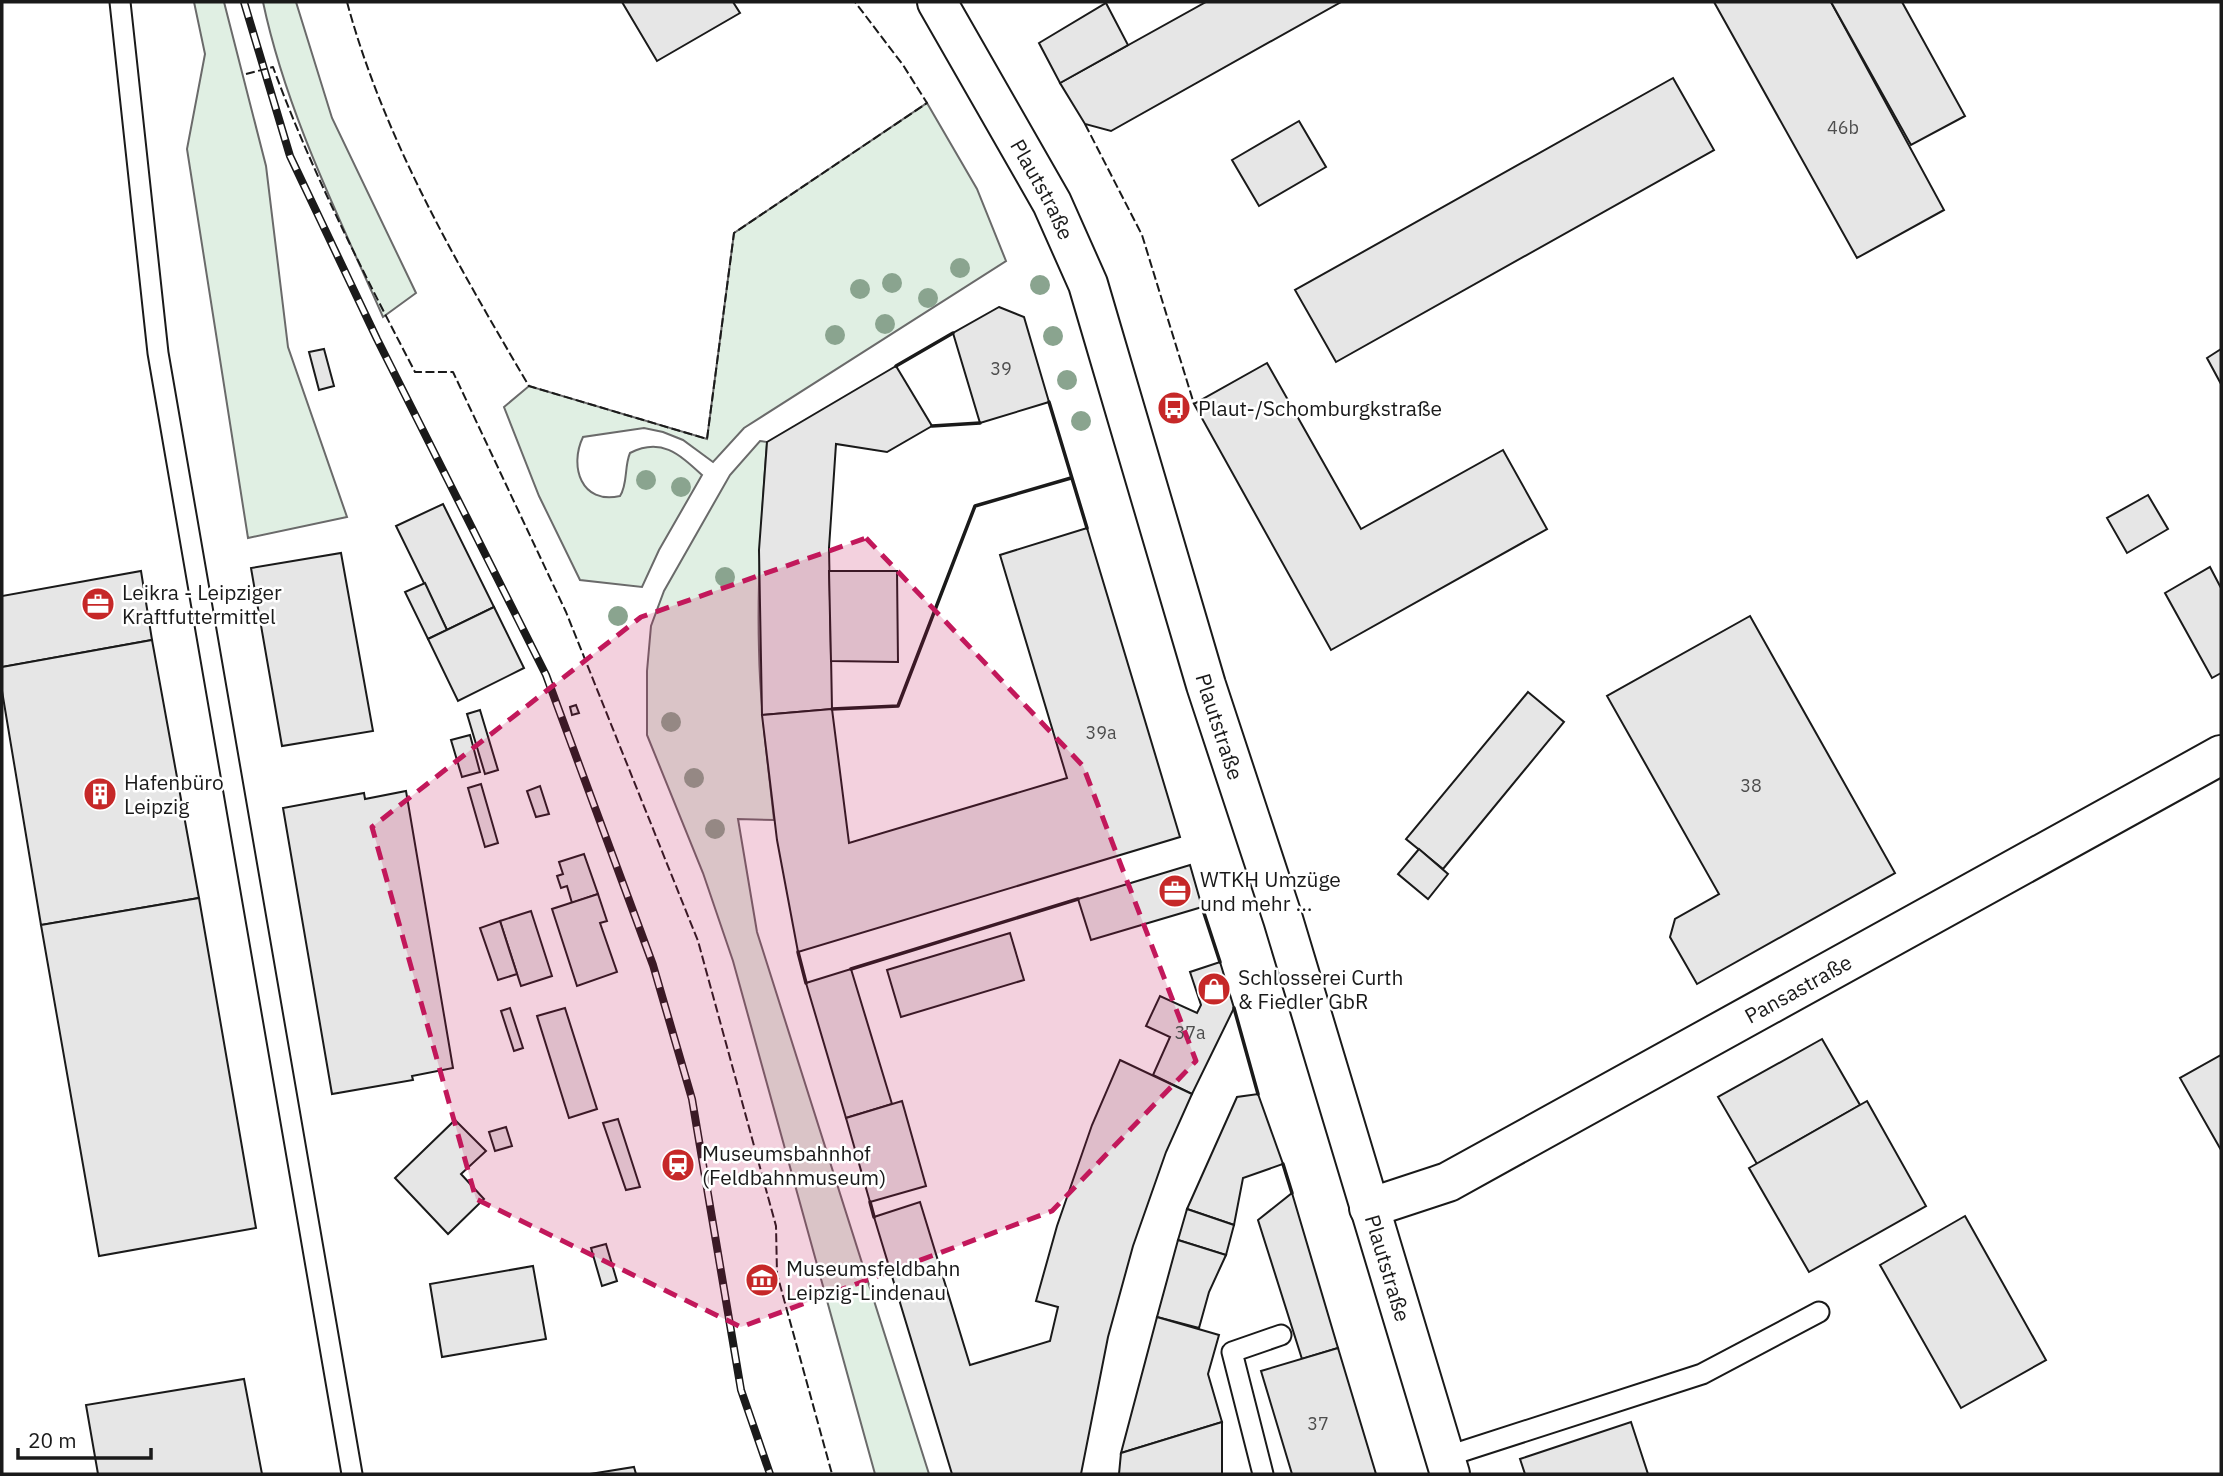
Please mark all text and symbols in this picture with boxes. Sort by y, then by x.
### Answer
house number: 46b [1827,116,1859,139]
street label: Plautstraße [1004,134,1080,244]
house number: 39 [990,357,1012,380]
bus stop icon: Plaut-/Schomburgkstraße [1155,389,1193,427]
place label: Plaut-/Schomburgkstraße [1198,394,1442,422]
place label: Leikra - Leipziger Kraftfuttermittel [122,578,282,630]
office icon: Leikra - Leipziger Kraftfuttermittel [79,585,117,623]
street label: Plautstraße [1189,670,1250,783]
house number: 39a [1085,721,1117,744]
place label: Hafenbüro Leipzig [124,768,224,820]
house number: 38 [1740,774,1762,797]
building icon: Hafenbüro Leipzig [81,775,119,813]
place label: WTKH Umzüge und mehr ... [1200,865,1341,917]
office icon: WTKH Umzüge und mehr ... [1156,872,1194,910]
street label: Pansastraße [1739,948,1857,1030]
place label: Schlosserei Curth & Fiedler GbR [1238,963,1403,1015]
shop icon: Schlosserei Curth & Fiedler GbR [1195,970,1233,1008]
house number: 37a [1174,1021,1206,1044]
place label: Museumsbahnhof (Feldbahnmuseum) [702,1139,886,1191]
station icon: Museumsbahnhof (Feldbahnmuseum) [659,1146,697,1184]
street label: Plautstraße [1359,1211,1417,1325]
place label: Museumsfeldbahn Leipzig-Lindenau [786,1254,961,1306]
museum icon: Museumsfeldbahn Leipzig-Lindenau [743,1261,781,1299]
house number: 37 [1307,1412,1329,1435]
scale bar [18,1416,150,1460]
text: 20 m [28,1426,77,1454]

